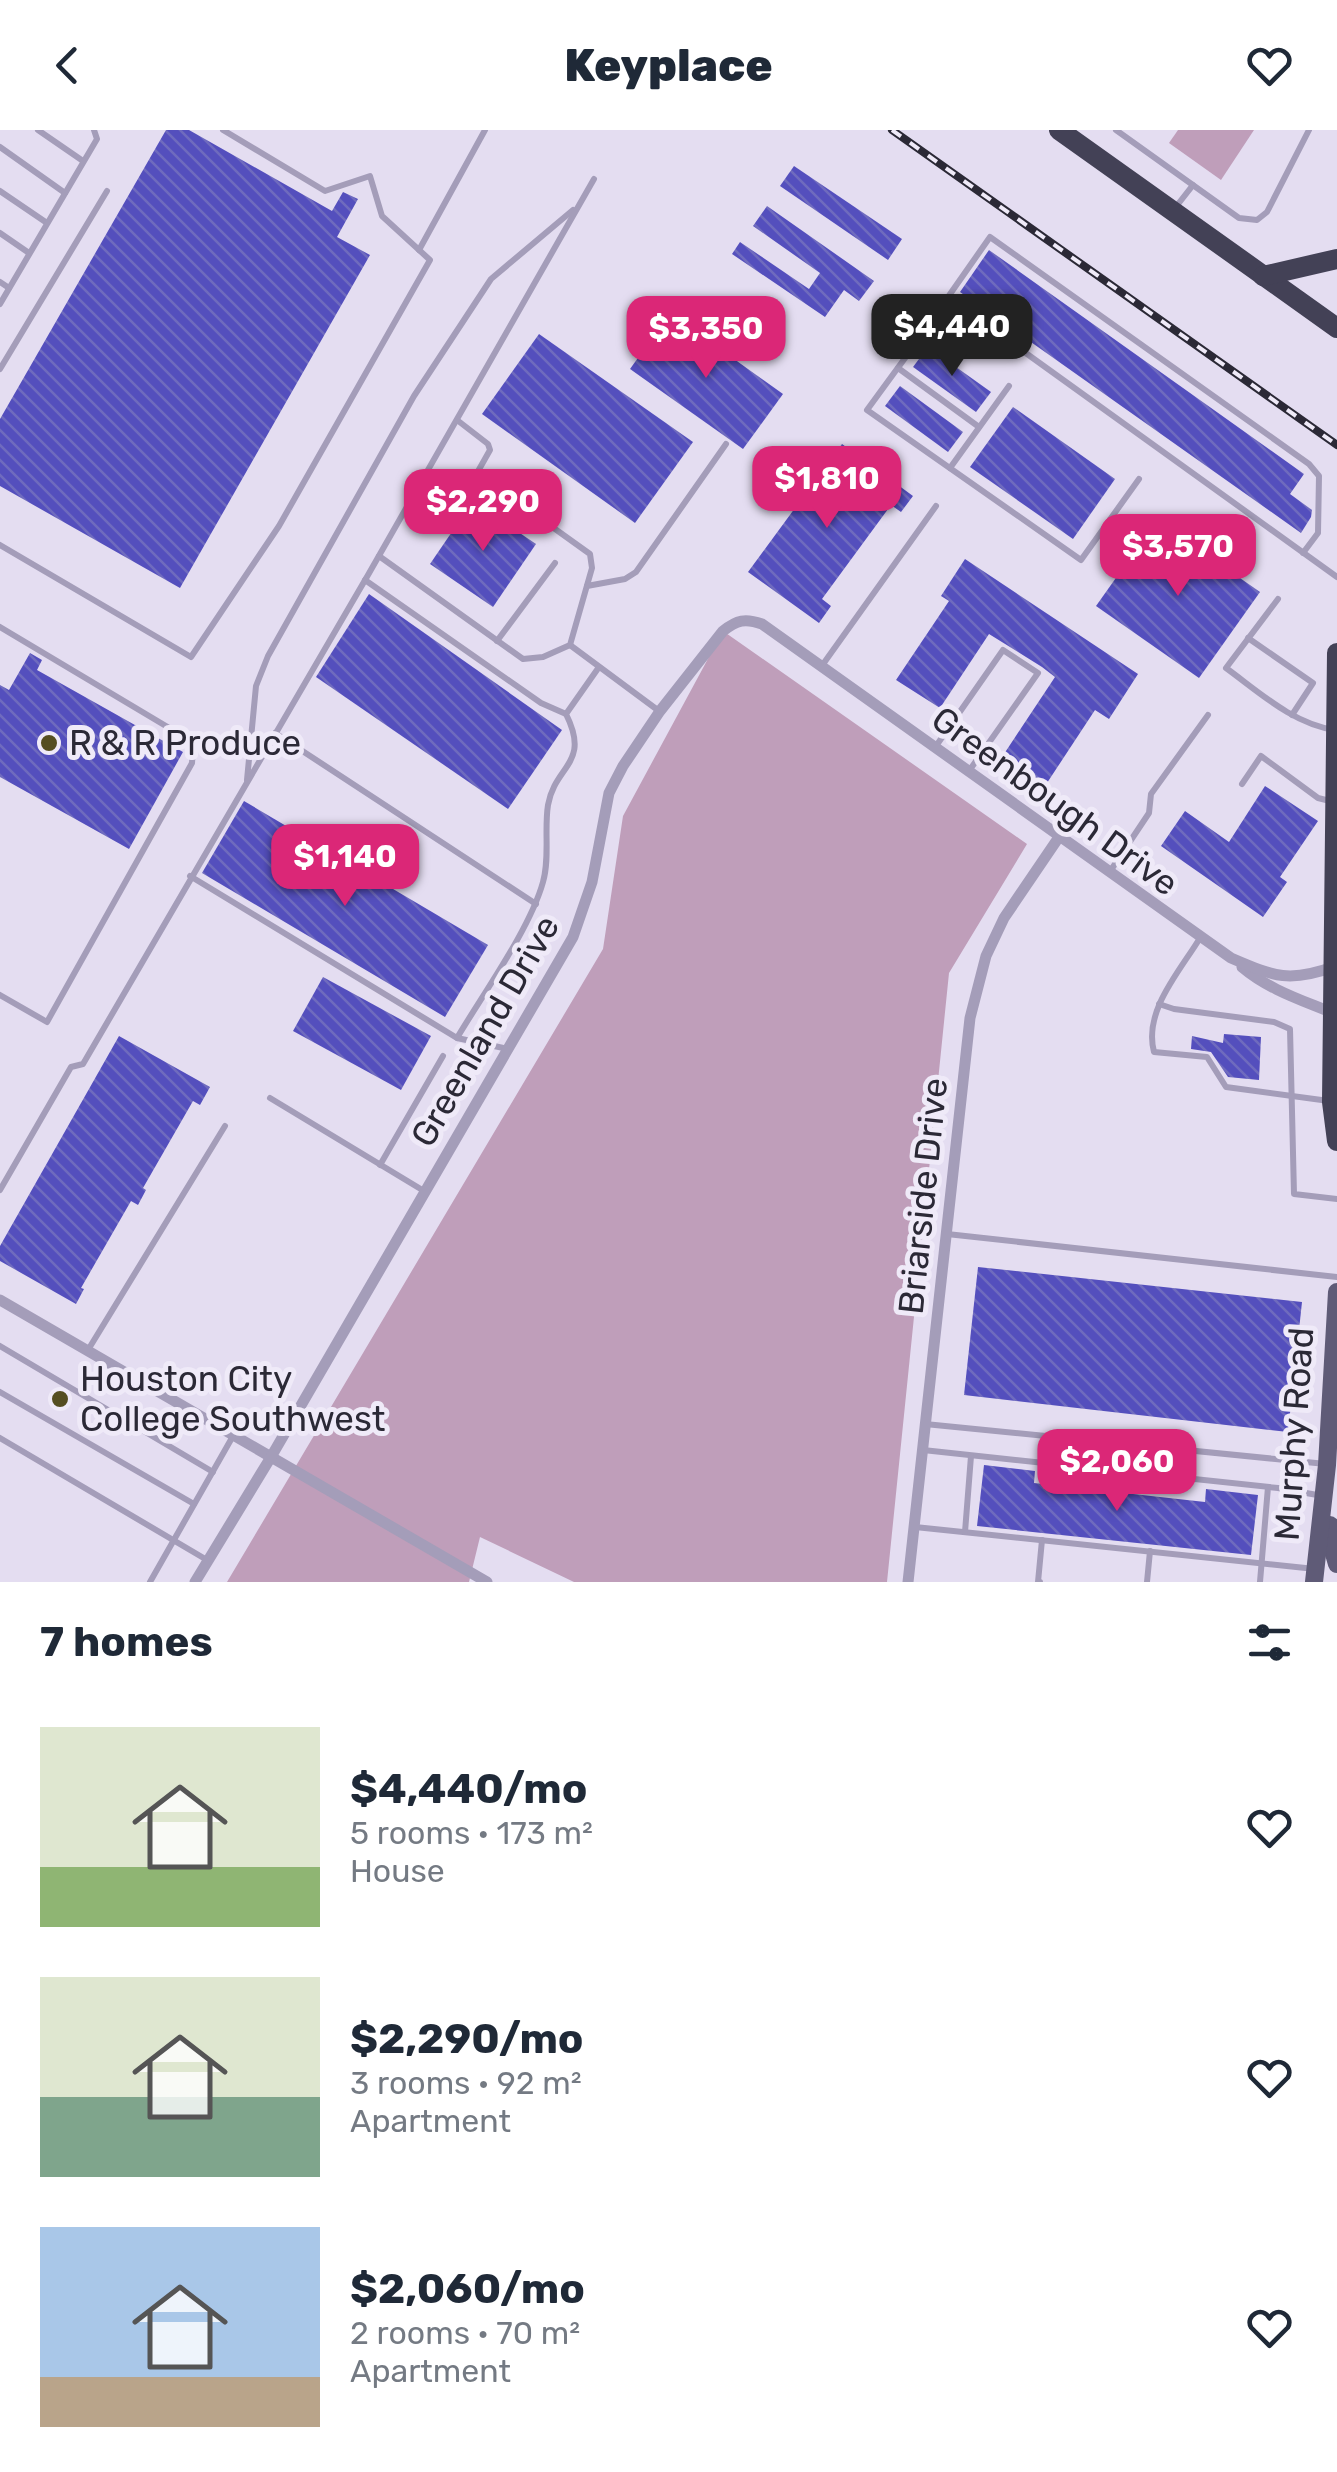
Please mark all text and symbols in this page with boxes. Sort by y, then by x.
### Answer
icon: back [40,38,95,93]
icon: heart [1242,38,1297,93]
text: Keyplace [564,39,773,92]
pin: $4,440 [871,294,1033,379]
pin: $3,350 [625,296,787,381]
text: $4,440 [893,307,1011,345]
text: $3,350 [649,309,763,347]
pin: $1,810 [746,446,908,531]
text: $1,810 [774,459,880,497]
pin: $2,290 [402,469,564,554]
text: $2,290 [426,482,540,520]
pin: $3,570 [1097,514,1259,599]
text: $3,570 [1122,527,1234,565]
street label: Greenbough Drive [924,698,1186,904]
place label: R & R Produce [69,722,301,764]
marker: R & R Produce [38,732,60,754]
pin: $1,140 [264,824,426,909]
text: $1,140 [293,837,397,875]
street label: Greenland Drive [402,908,568,1154]
street label: Briarside Drive [890,1076,956,1316]
street label: Murphy Road [1266,1326,1322,1542]
place label: Houston City College Southwest [80,1358,385,1440]
marker: Houston City College Southwest [49,1388,71,1410]
pin: $2,060 [1036,1429,1198,1514]
text: $2,060 [1059,1442,1175,1480]
icon: filters [1242,1615,1297,1670]
text: 7 homes [40,1617,213,1667]
text: $4,440/mo [350,1764,587,1814]
icon: home [120,1767,240,1887]
icon: heart [1242,1800,1297,1855]
text: 5 rooms · 173 m² [350,1814,593,1852]
text: House [350,1852,445,1890]
text: $2,290/mo [350,2014,584,2064]
icon: home [120,2017,240,2137]
icon: heart [1242,2050,1297,2105]
text: 3 rooms · 92 m² [350,2064,582,2102]
text: Apartment [350,2102,511,2140]
text: $2,060/mo [350,2264,585,2314]
icon: home [120,2267,240,2387]
icon: heart [1242,2300,1297,2355]
text: 2 rooms · 70 m² [350,2314,580,2352]
text: Apartment [350,2352,511,2390]

